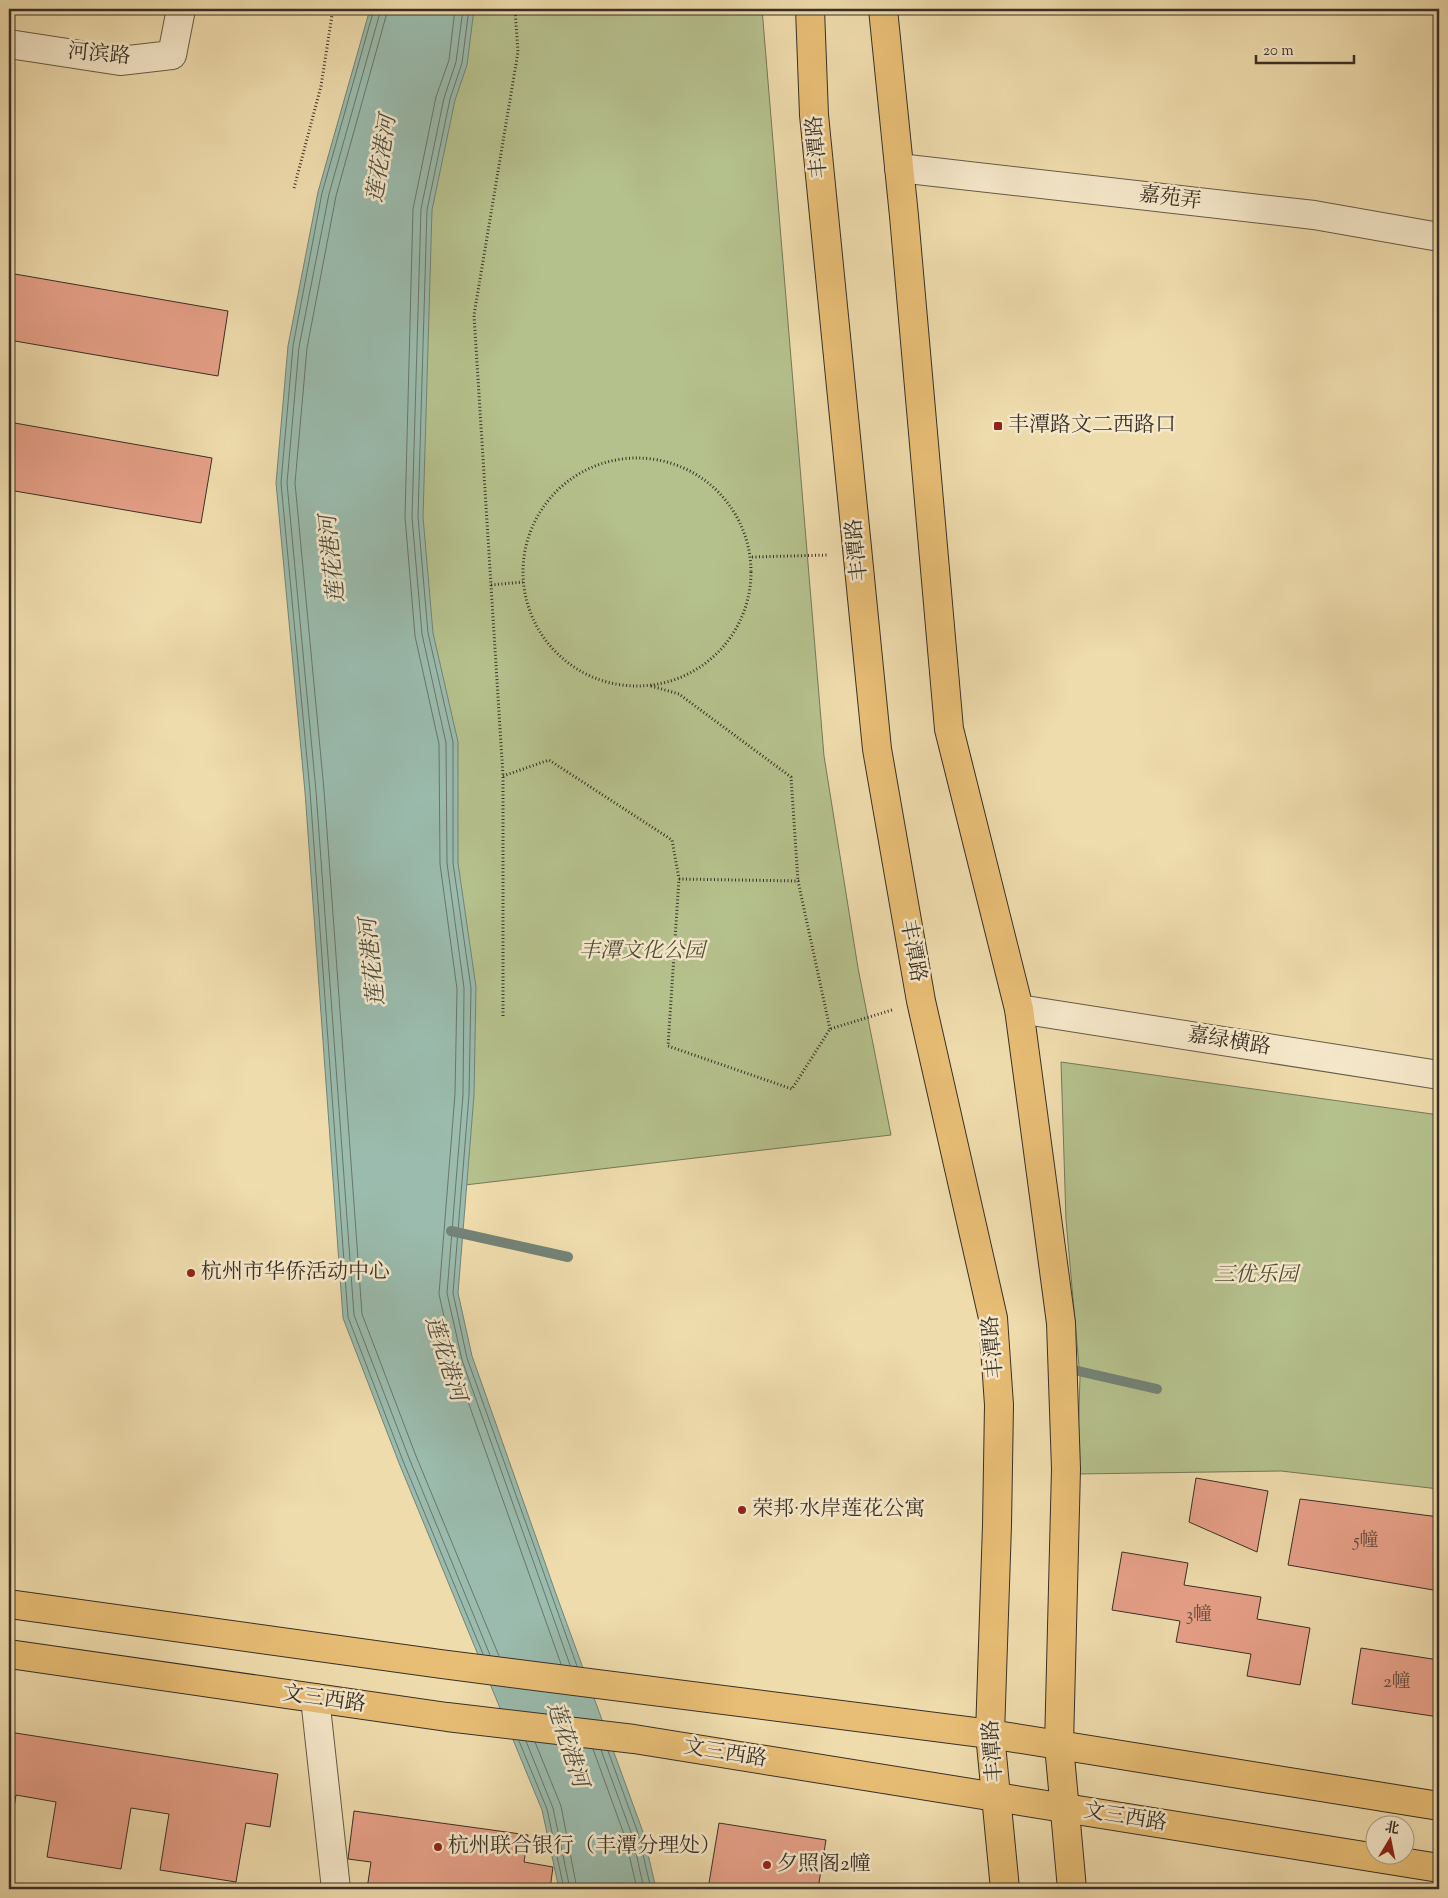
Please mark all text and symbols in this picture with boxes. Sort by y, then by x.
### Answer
scale bar [1256,32,1353,64]
street label: 河滨路 [66,37,132,73]
text: 20 m [1263,41,1294,62]
water label: 莲花港河 [360,109,406,205]
street label: 丰潭路 [800,114,836,180]
street label: 嘉苑弄 [1137,180,1203,218]
place label: 丰潭路文二西路口 [1008,411,1176,441]
marker: 丰潭路文二西路口 [992,420,1004,432]
water label: 莲花港河 [313,510,355,604]
street label: 丰潭路 [840,517,876,583]
water label: 莲花港河 [353,913,395,1007]
street label: 丰潭路 [892,917,932,985]
park label: 丰潭文化公园 [579,937,708,967]
street label: 嘉绿横路 [1185,1021,1273,1063]
place label: 杭州市华侨活动中心 [201,1258,390,1288]
park label: 三优乐园 [1214,1261,1301,1291]
marker: 杭州市华侨活动中心 [185,1267,197,1279]
water label: 莲花港河 [415,1312,474,1410]
street label: 丰潭路 [976,1314,1012,1380]
place label: 荣邦·水岸莲花公寓 [752,1495,925,1525]
marker: 荣邦·水岸莲花公寓 [736,1504,748,1516]
house number: 5幢 [1352,1528,1379,1555]
house number: 3幢 [1186,1602,1212,1629]
house number: 2幢 [1383,1669,1411,1696]
street label: 文三西路 [280,1679,368,1721]
water label: 莲花港河 [537,1698,596,1796]
street label: 丰潭路 [977,1719,1011,1783]
street label: 文三西路 [681,1733,769,1775]
street label: 文三西路 [1081,1797,1169,1839]
north arrow [1366,1816,1416,1866]
text: 北 [1383,1818,1401,1840]
place label: 杭州联合银行（丰潭分理处） [448,1832,721,1862]
marker: 杭州联合银行（丰潭分理处） [432,1841,444,1853]
place label: 夕照阁2幢 [777,1850,871,1880]
marker: 夕照阁2幢 [761,1859,773,1871]

